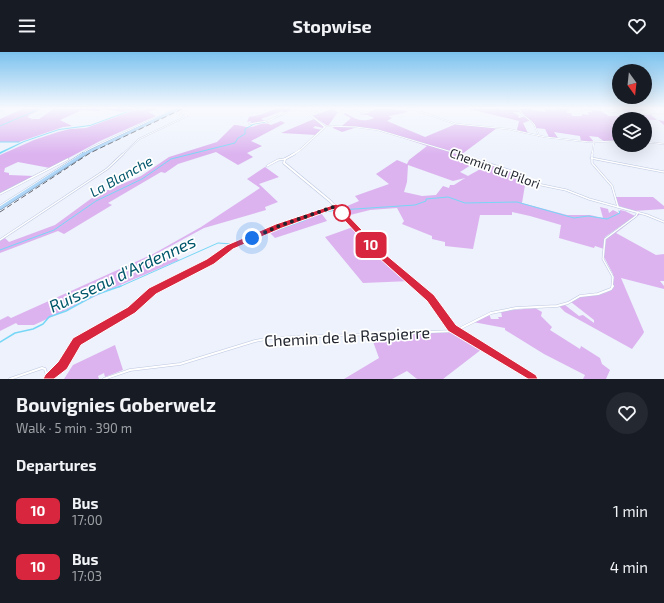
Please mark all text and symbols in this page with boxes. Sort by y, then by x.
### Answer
icon: menu [16,15,38,37]
text: Stopwise [292,15,372,37]
icon: heart [626,15,648,37]
north arrow [612,64,652,104]
map controls [612,64,652,152]
button: layers [612,112,652,152]
street label: Chemin du Pilori [447,144,543,192]
water label: La Blanche [86,151,156,200]
unlabelled marker [333,204,351,222]
your location [242,228,262,248]
water label: Ruisseau d'Ardennes [45,230,199,316]
line badge: 10 [353,232,389,258]
text: 10 [364,236,378,253]
street label: Chemin de la Raspierre [264,322,430,350]
button: heart [606,392,648,434]
text: Bouvignies Goberwelz [16,393,216,416]
text: Walk · 5 min · 390 m [16,420,132,436]
text: Departures [16,456,96,474]
text: Bus [72,494,98,512]
text: 10 [31,502,45,519]
text: 1 min [613,502,648,520]
text: 17:00 [72,512,103,528]
text: Bus [72,550,98,568]
text: 10 [31,558,45,575]
text: 4 min [610,558,648,576]
text: 17:03 [72,568,102,584]

